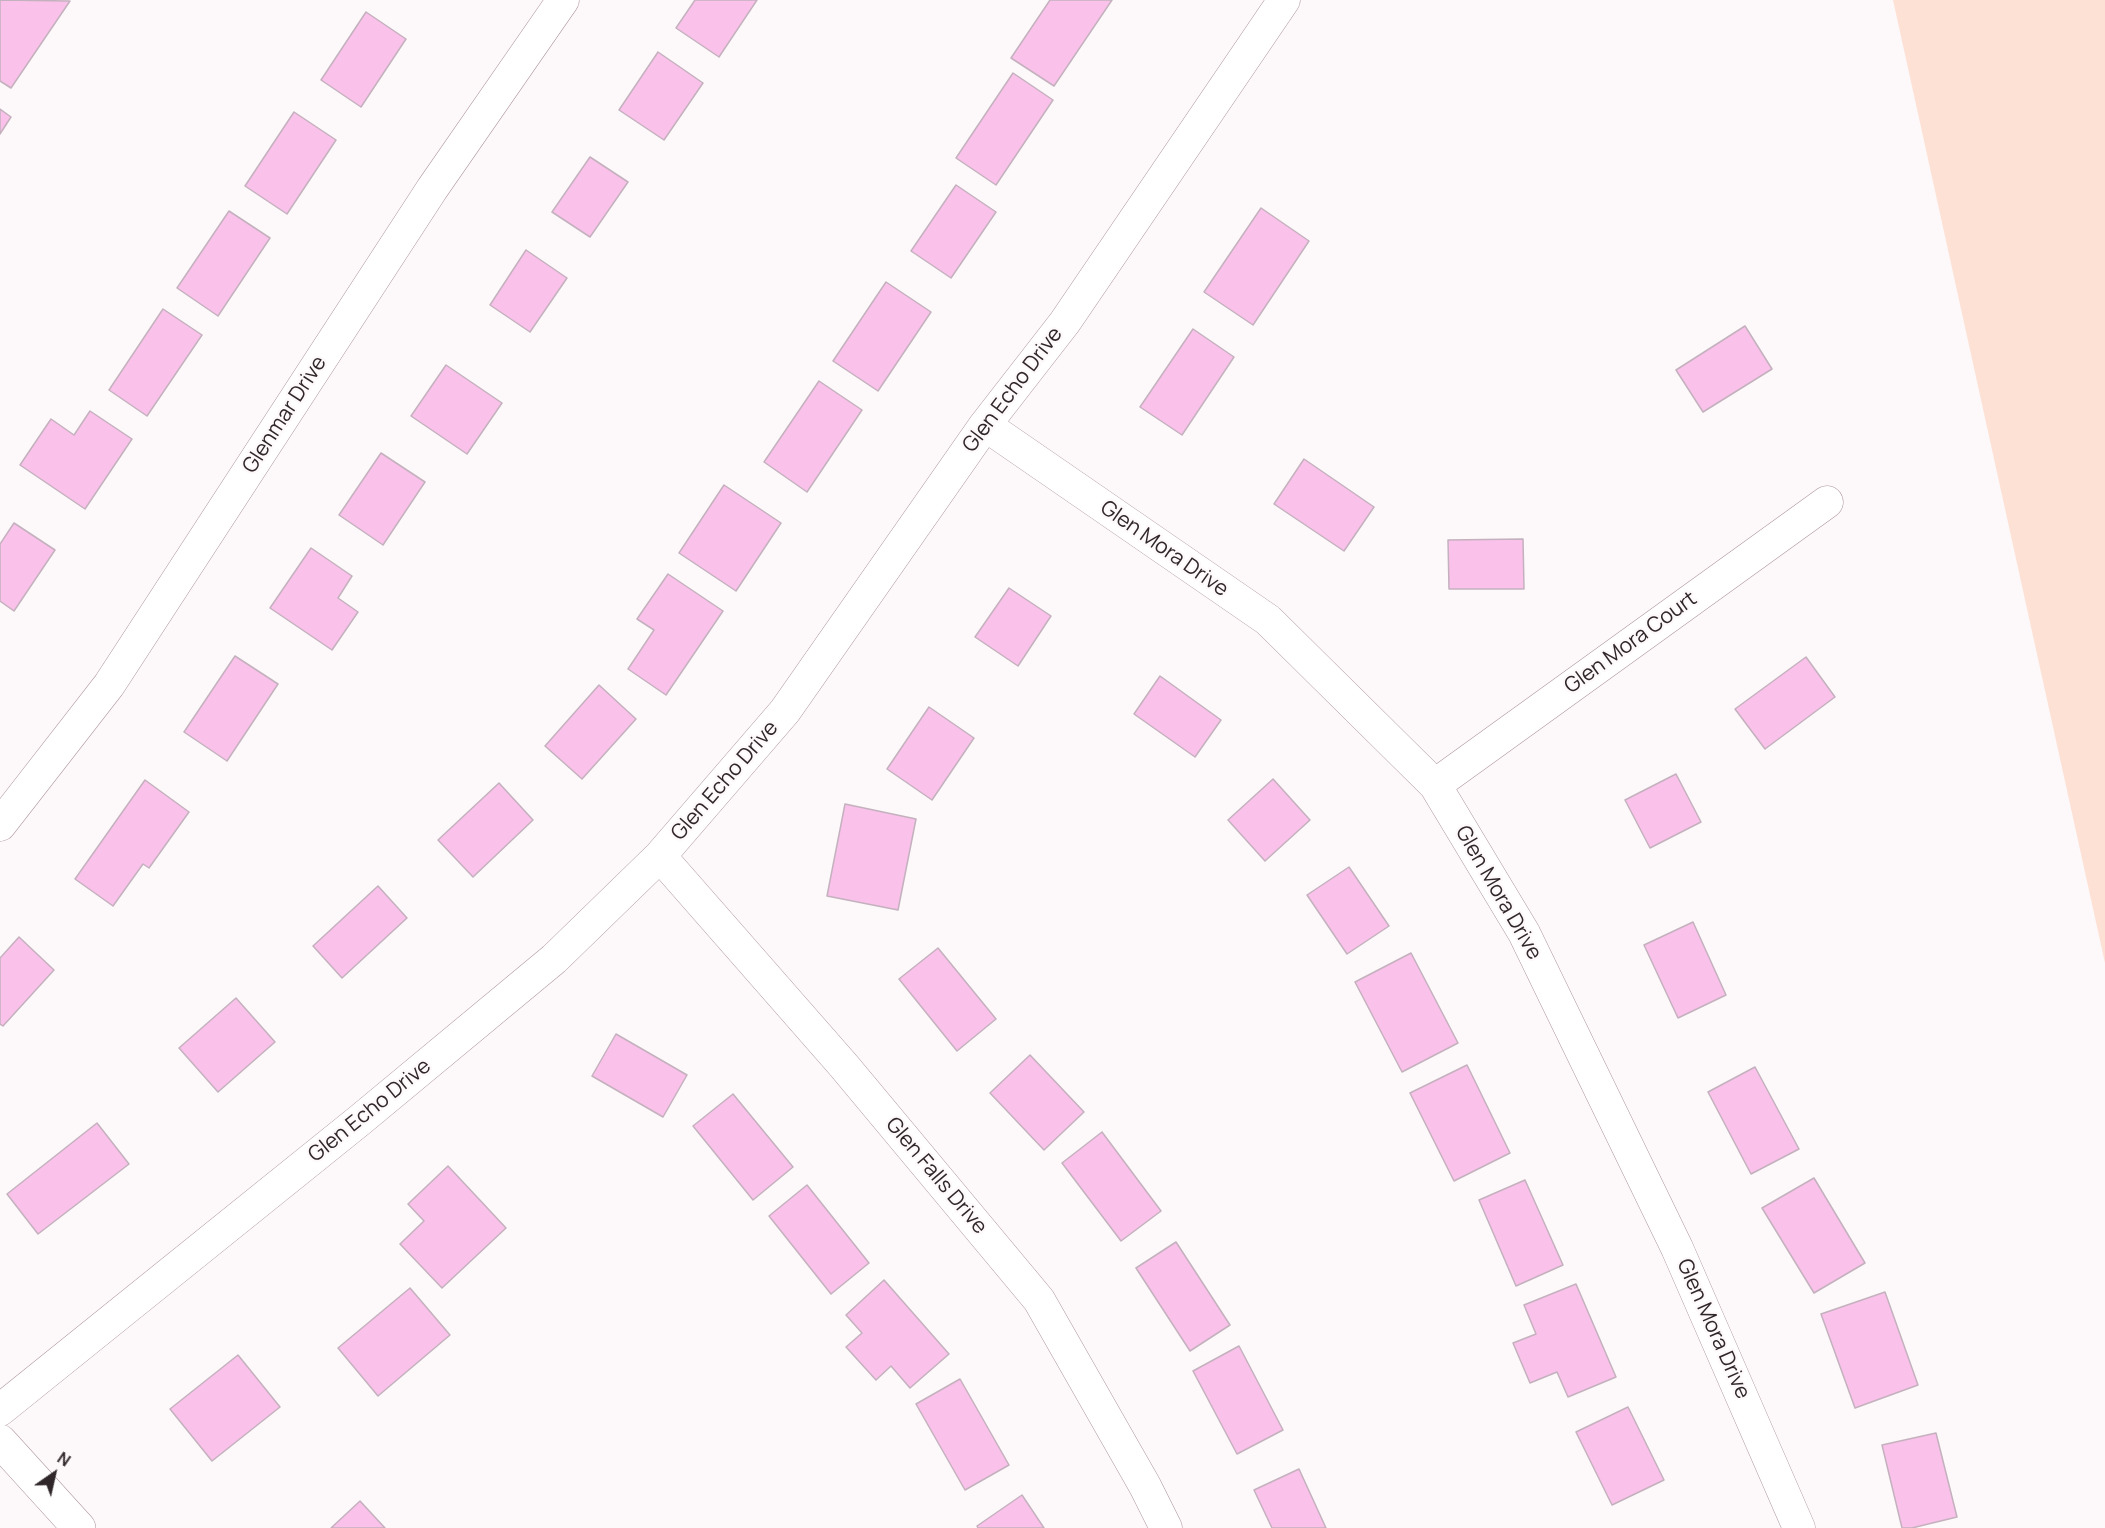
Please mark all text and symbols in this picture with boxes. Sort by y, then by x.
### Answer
street label: Glen Echo Drive [958,322,1068,458]
street label: Glenmar Drive [238,352,332,478]
street label: Glen Mora Drive [1095,496,1233,602]
street label: Glen Mora Court [1560,587,1702,699]
street label: Glen Echo Drive [666,716,784,846]
street label: Glen Mora Drive [1449,822,1547,964]
street label: Glen Echo Drive [304,1054,436,1168]
street label: Glen Falls Drive [880,1113,992,1239]
street label: Glen Mora Drive [1671,1255,1755,1403]
north arrow [24,1444,84,1504]
text: N [53,1447,75,1471]

